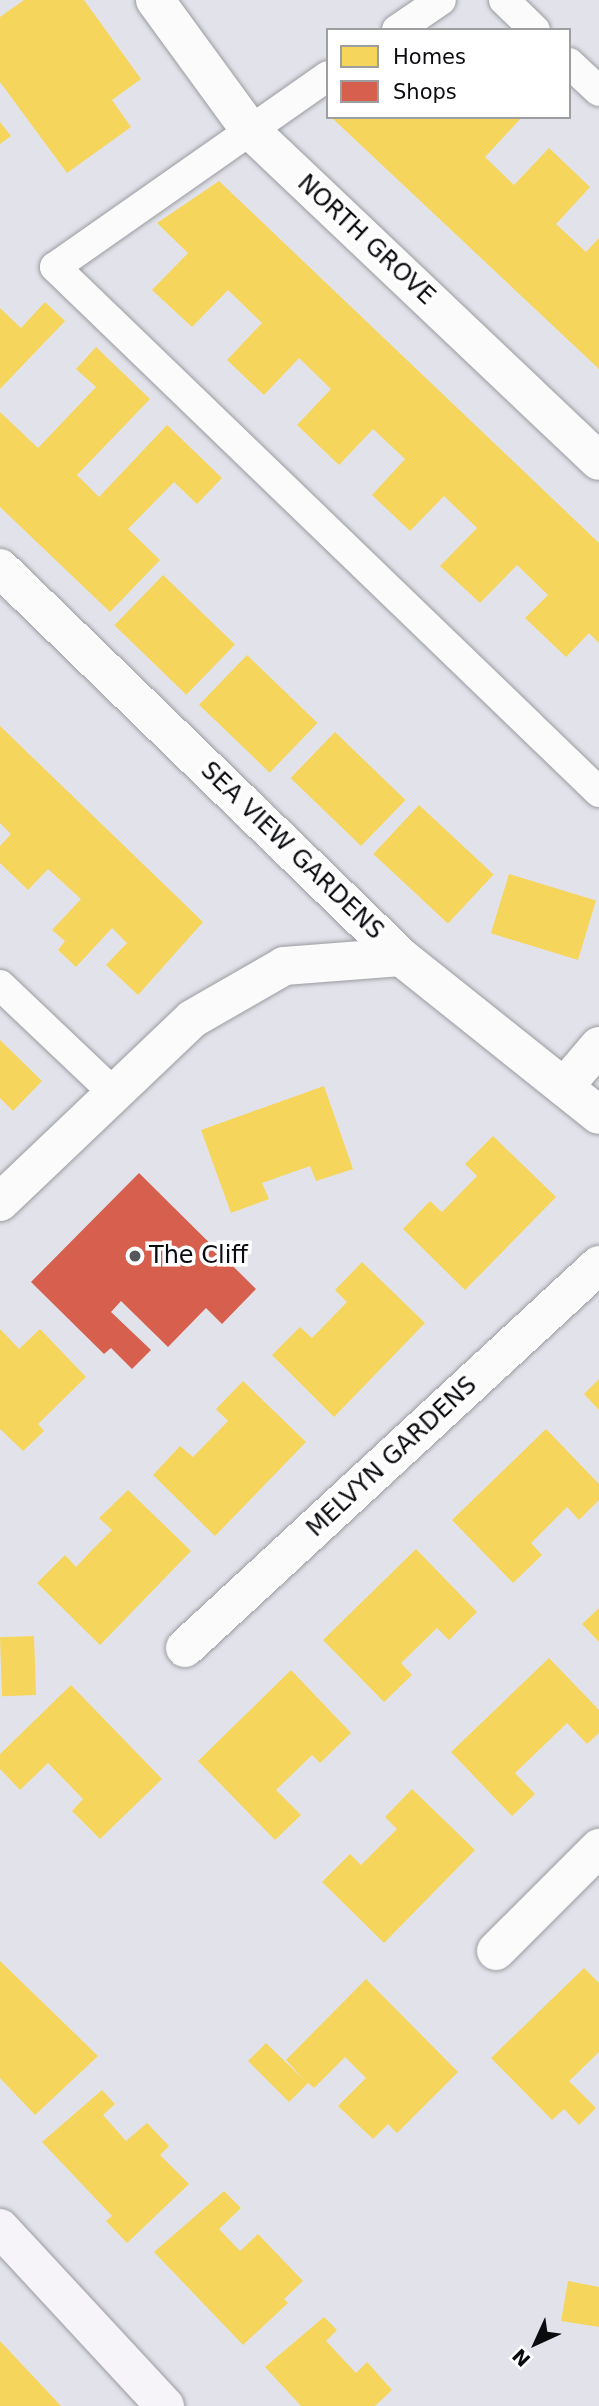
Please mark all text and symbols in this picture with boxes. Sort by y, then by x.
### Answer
legend [326,28,571,119]
text: Homes [393,45,466,69]
text: Shops [393,80,457,104]
street label: NORTH GROVE [291,169,441,311]
street label: SEA VIEW GARDENS [195,756,389,946]
place label: The Cliff [149,1242,248,1270]
marker: The Cliff [127,1248,143,1264]
street label: MELVYN GARDENS [301,1371,483,1543]
north arrow [501,2308,571,2378]
text: N [508,2344,535,2371]

